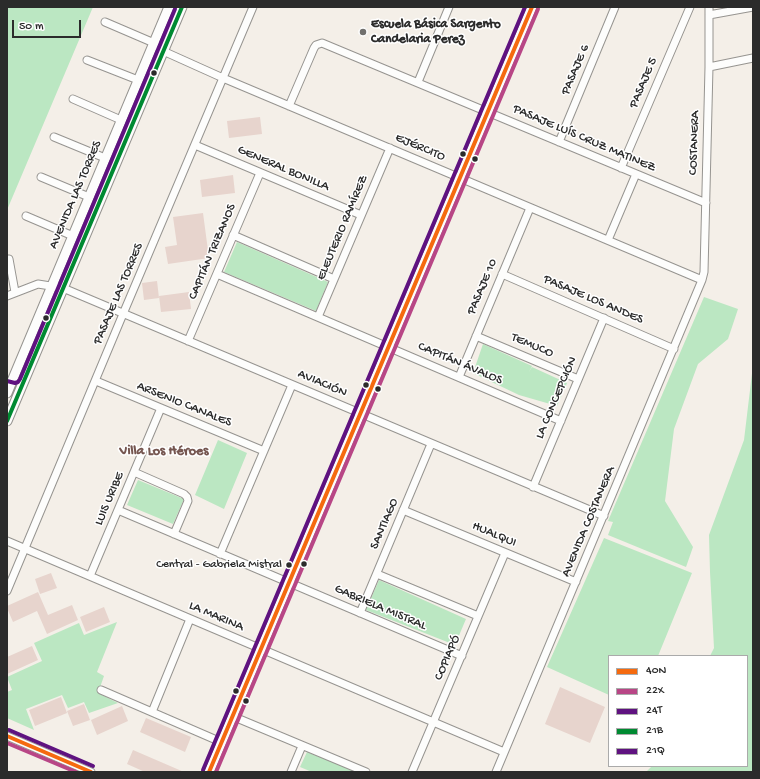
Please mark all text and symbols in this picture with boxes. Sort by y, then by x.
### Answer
scale bar [14,12,83,38]
place label: Escuela Básica Sargento Candelaria Perez [371,17,501,48]
text: 50 m [19,20,44,34]
marker: Escuela Básica Sargento Candelaria Perez [358,27,368,37]
street label: PASAJE 6 [558,42,594,98]
street label: PASAJE 5 [626,55,662,111]
unlabelled marker [149,68,159,78]
street label: PASAJE LUÍS CRUZ MATINEZ [510,102,658,176]
street label: COSTANERA [686,110,704,176]
street label: EJÉRCITO [393,130,447,166]
street label: AVENIDA LAS TORRES [46,139,106,251]
street label: GENERAL BONILLA [235,143,331,195]
unlabelled marker [458,149,468,159]
unlabelled marker [470,154,480,164]
street label: ELEUTERIO RAMÍREZ [314,173,372,283]
street label: CAPITÁN TRIZANOS [186,202,240,302]
street label: PASAJE LAS TORRES [91,241,147,347]
street label: PASAJE 10 [464,257,502,317]
street label: PASAJE LOS ANDES [541,272,645,328]
unlabelled marker [41,313,51,323]
street label: TEMUCO [508,330,556,362]
street label: CAPITÁN ÁVALOS [415,339,505,389]
street label: LA CONCEPCIÓN [533,355,581,441]
street label: AVIACIÓN [295,367,349,401]
street label: ARSENIO CANALES [134,379,234,431]
unlabelled marker [361,380,371,390]
unlabelled marker [373,384,383,394]
district label: Villa Los Héroes [120,444,208,460]
street label: AVENIDA COSTANERA [559,464,619,580]
street label: LUIS URIBE [92,470,128,528]
street label: SANTIAGO [367,496,403,552]
street label: HUALQUI [469,519,519,551]
place label: Central - Gabriela Mistral [156,558,282,572]
unlabelled marker [299,559,309,569]
marker: Central - Gabriela Mistral [284,560,294,570]
street label: GABRIELA MISTRAL [332,582,428,634]
street label: LA MARINA [186,598,246,636]
street label: COPIAPÓ [431,633,465,683]
legend [608,655,748,767]
text: 40N [646,664,666,678]
text: 22X [646,684,664,698]
unlabelled marker [231,686,241,696]
unlabelled marker [241,696,251,706]
text: 24T [646,704,662,718]
text: 21B [646,724,663,738]
text: 21Q [646,744,665,758]

